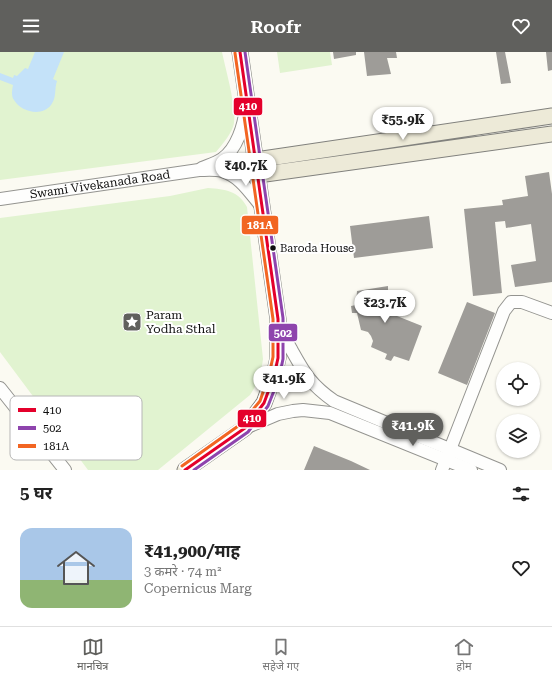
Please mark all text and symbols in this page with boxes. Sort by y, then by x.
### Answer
icon: menu [20,15,42,37]
icon: heart [510,15,532,37]
text: Roofr [251,16,301,37]
line badge: 410 [233,97,263,116]
text: 410 [239,100,257,113]
pin: ₹55.9K [370,107,436,141]
text: ₹55.9K [381,112,425,127]
pin: ₹40.7K [213,153,279,187]
text: ₹40.7K [224,158,268,173]
street label: Swami Vivekanada Road [29,167,171,202]
line badge: 181A [241,215,279,235]
text: 181A [247,219,273,232]
place label: Baroda House [280,242,354,255]
marker: Baroda House [268,243,278,253]
pin: ₹23.7K [352,290,418,324]
text: ₹23.7K [363,295,407,310]
place label: Param Yodha Sthal [146,308,216,336]
place icon: Param Yodha Sthal [121,311,143,333]
line badge: 502 [268,323,298,342]
text: 502 [274,327,292,340]
map controls [496,362,540,458]
button: locate [496,362,540,406]
pin: ₹41.9K [251,366,317,400]
text: ₹41.9K [262,371,306,386]
legend [10,396,142,460]
text: 410 [43,404,61,417]
line badge: 410 [237,409,267,428]
text: 410 [243,412,261,425]
pin: ₹41.9K [380,413,446,447]
button: layers [496,414,540,458]
text: ₹41.9K [391,418,435,433]
text: 502 [43,422,61,435]
text: 181A [43,440,69,453]
text: 5 घर [20,483,52,503]
icon: filters [510,483,532,505]
text: ₹41,900/माह [144,541,240,561]
icon: home [52,544,100,592]
icon: heart [510,557,532,579]
text: 3 कमरे · 74 m² [144,564,221,579]
text: Copernicus Marg [144,581,252,596]
tab: मानचित्र [77,636,108,674]
tab: सहेजे गए [262,636,299,674]
tab: होम [453,636,475,674]

